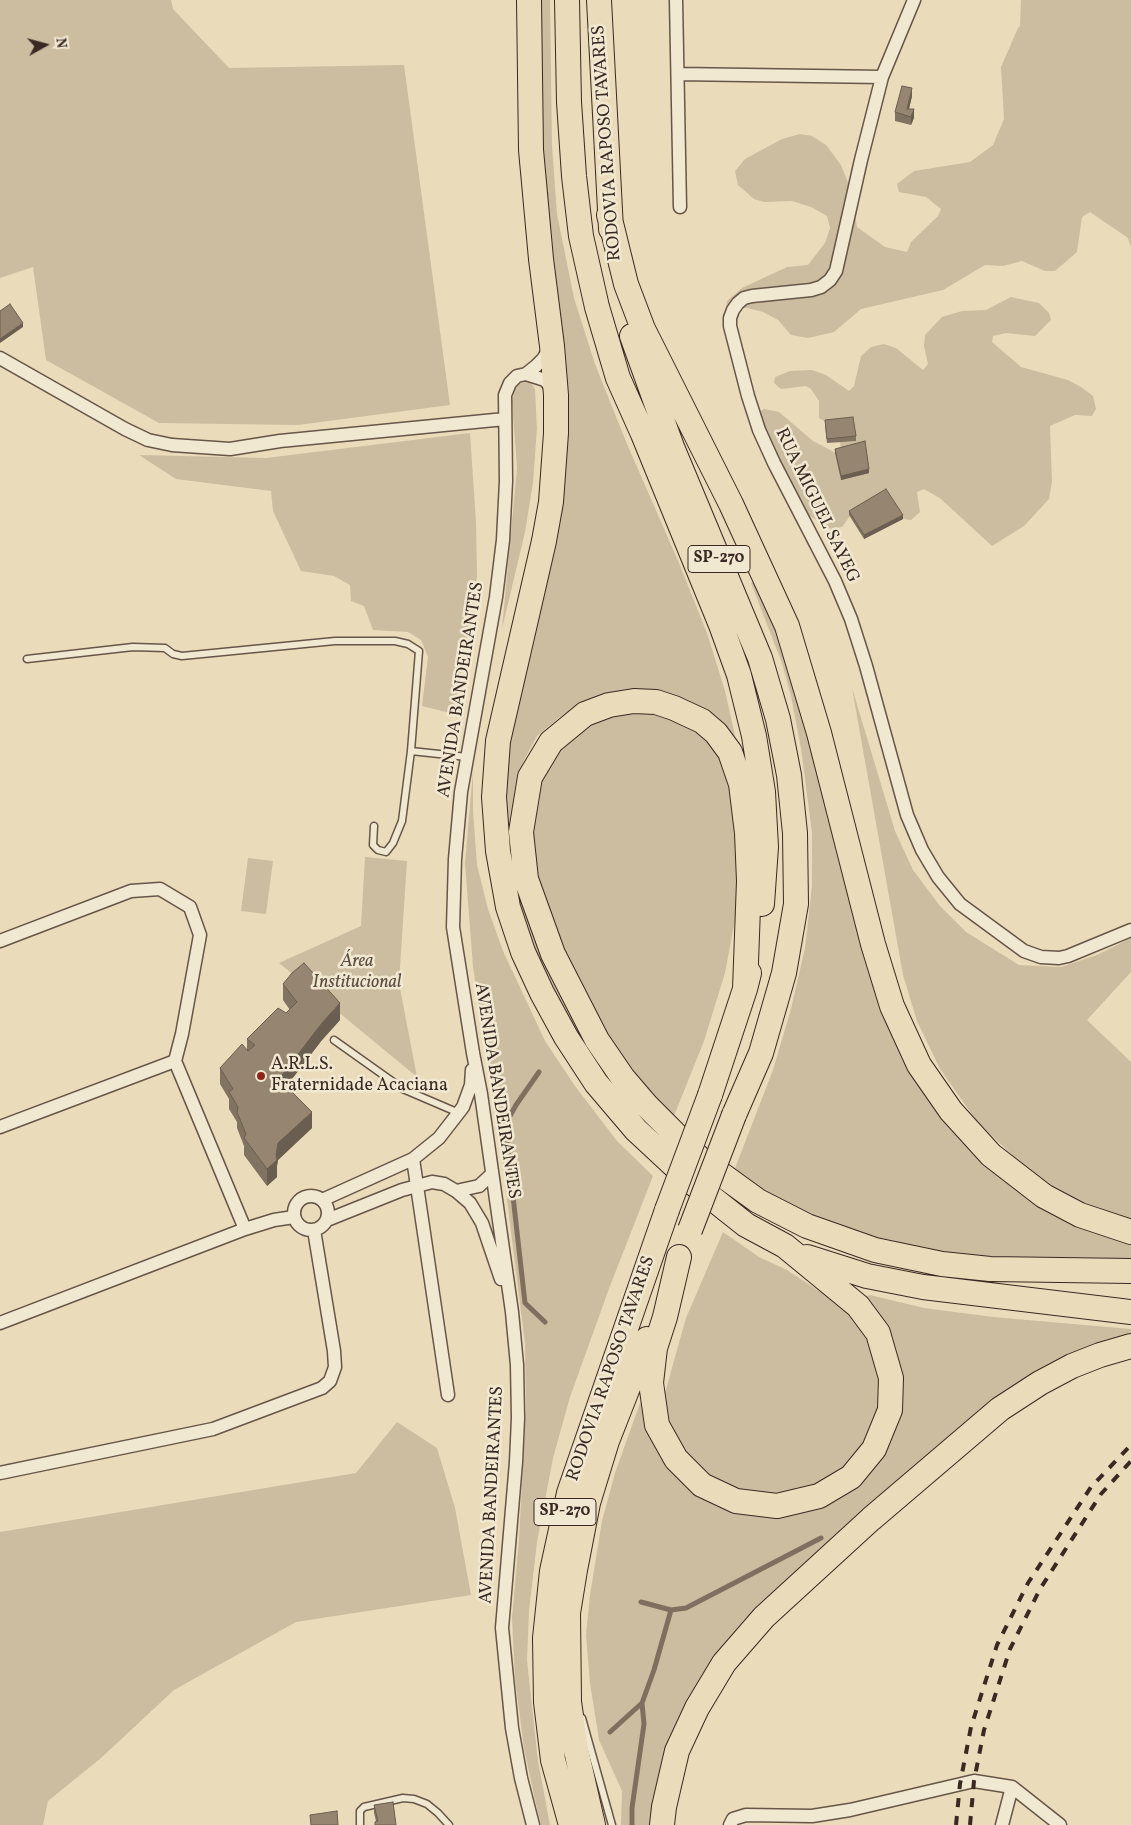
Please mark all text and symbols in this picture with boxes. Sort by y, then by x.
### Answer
north arrow [20,20,70,70]
street label: RODOVIA RAPOSO TAVARES [589,24,627,262]
text: N [50,37,70,49]
street label: RUA MIGUEL SAYEG [769,425,863,587]
road number: SP-270 [688,546,750,572]
street label: AVENIDA BANDEIRANTES [434,581,490,799]
park label: Área Institucional [312,952,402,994]
street label: AVENIDA BANDEIRANTES [468,982,524,1200]
place label: A.R.L.S. Fraternidade Acaciana [271,1055,448,1098]
marker: A.R.L.S. Fraternidade Acaciana [255,1070,267,1082]
street label: RODOVIA RAPOSO TAVARES [563,1254,661,1484]
street label: AVENIDA BANDEIRANTES [477,1386,509,1604]
road number: SP-270 [534,1498,596,1525]

